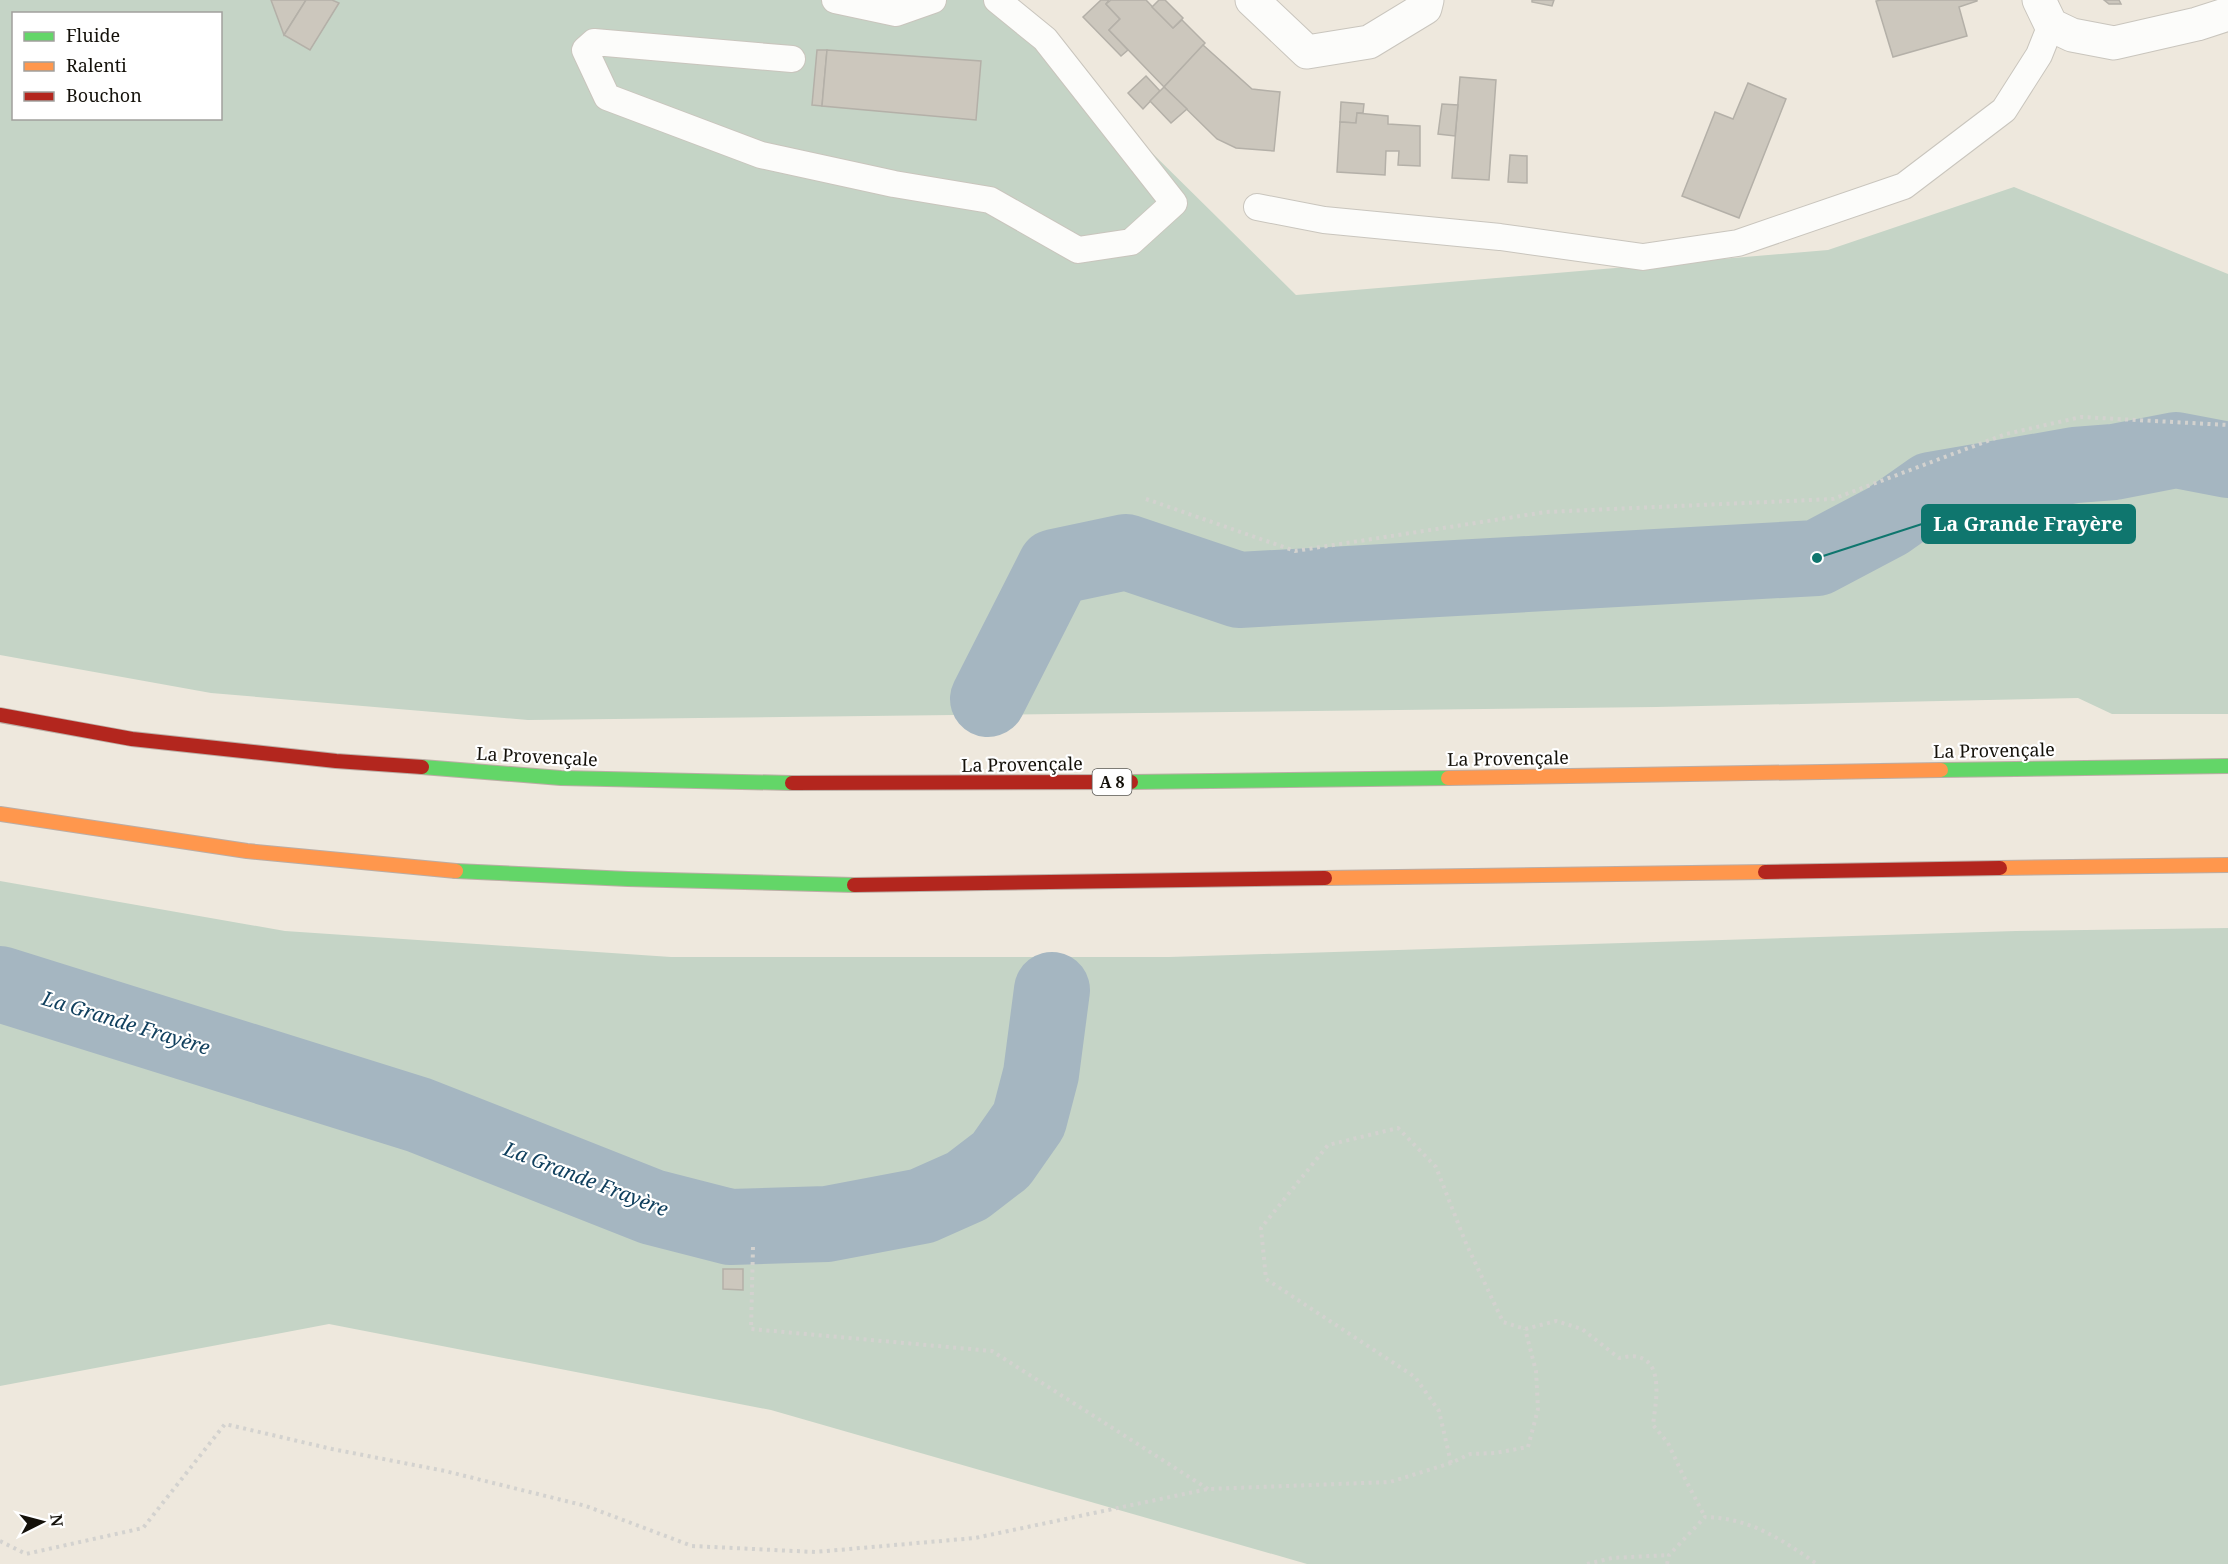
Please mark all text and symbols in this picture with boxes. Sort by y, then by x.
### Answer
legend [12,12,222,120]
text: Fluide [66,23,120,47]
text: Ralenti [66,53,127,77]
text: Bouchon [66,83,142,107]
callout: La Grande Frayère [1922,505,2135,543]
text: La Grande Frayère [1933,510,2123,537]
street label: La Provençale [1933,737,2055,763]
street label: La Provençale [476,741,598,771]
street label: La Provençale [1447,745,1569,771]
street label: La Provençale [961,751,1083,777]
road number: A 8 [1092,769,1132,795]
water label: La Grande Frayère [38,984,213,1061]
water label: La Grande Frayère [499,1134,672,1222]
north arrow [12,1492,72,1552]
text: N [45,1513,69,1528]

